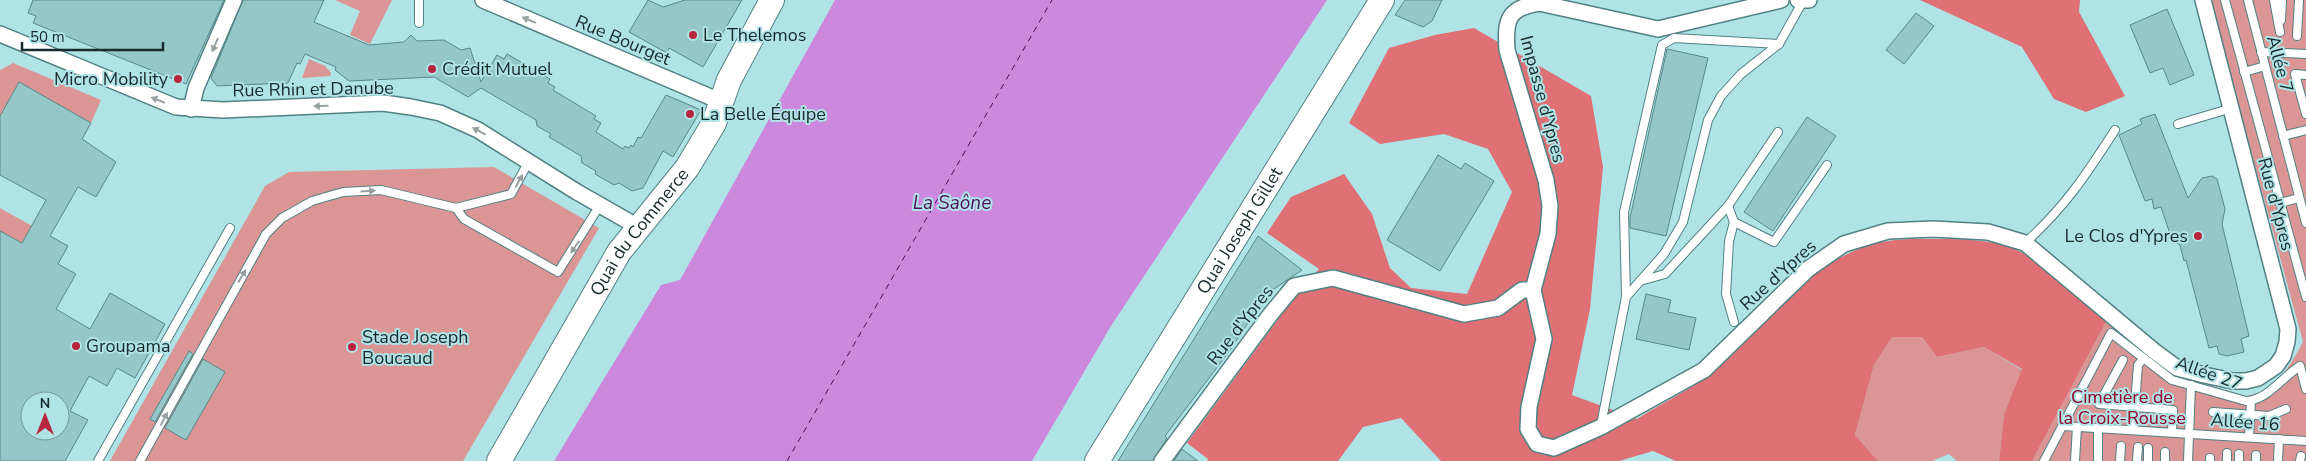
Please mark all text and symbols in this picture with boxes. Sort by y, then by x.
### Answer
street label: Rue Bourget [572,9,675,71]
one-way arrow [521,16,536,24]
scale bar [22,20,164,52]
place label: Le Thelemos [703,23,806,47]
text: 50 m [30,27,65,47]
marker: Le Thelemos [687,29,699,41]
street label: Impasse d'Ypres [1515,33,1571,165]
street label: Allée 7 [2261,33,2299,95]
one-way arrow [210,38,218,52]
place label: Crédit Mutuel [442,57,553,81]
marker: Crédit Mutuel [426,63,438,75]
place label: Micro Mobility [54,67,169,91]
marker: Micro Mobility [172,73,184,85]
street label: Rue Rhin et Danube [232,76,394,102]
one-way arrow [151,96,166,103]
one-way arrow [313,102,329,110]
place label: La Belle Équipe [700,102,826,126]
marker: La Belle Équipe [684,108,696,120]
one-way arrow [471,127,486,135]
street label: Rue d'Ypres [2252,155,2300,253]
street label: Quai Joseph Gillet [1191,162,1288,299]
street label: Quai du Commerce [584,163,694,300]
one-way arrow [514,174,523,188]
one-way arrow [360,187,376,195]
water label: La Saône [913,190,991,216]
place label: Le Clos d'Ypres [2065,224,2188,248]
marker: Le Clos d'Ypres [2192,230,2204,242]
street label: Rue d'Ypres [1735,234,1821,316]
one-way arrow [570,240,580,253]
one-way arrow [238,269,246,284]
street label: Rue d'Ypres [1201,280,1279,370]
place label: Stade Joseph Boucaud [362,325,468,370]
place label: Groupama [86,334,170,358]
marker: Groupama [70,340,82,352]
marker: Stade Joseph Boucaud [346,341,358,353]
street label: Allée 27 [2172,350,2246,396]
park label: Cimetière de la Croix-Rousse [2058,385,2186,430]
north arrow [20,391,70,441]
text: N [40,394,50,413]
street label: Allée 16 [2210,408,2280,436]
one-way arrow [159,412,168,425]

